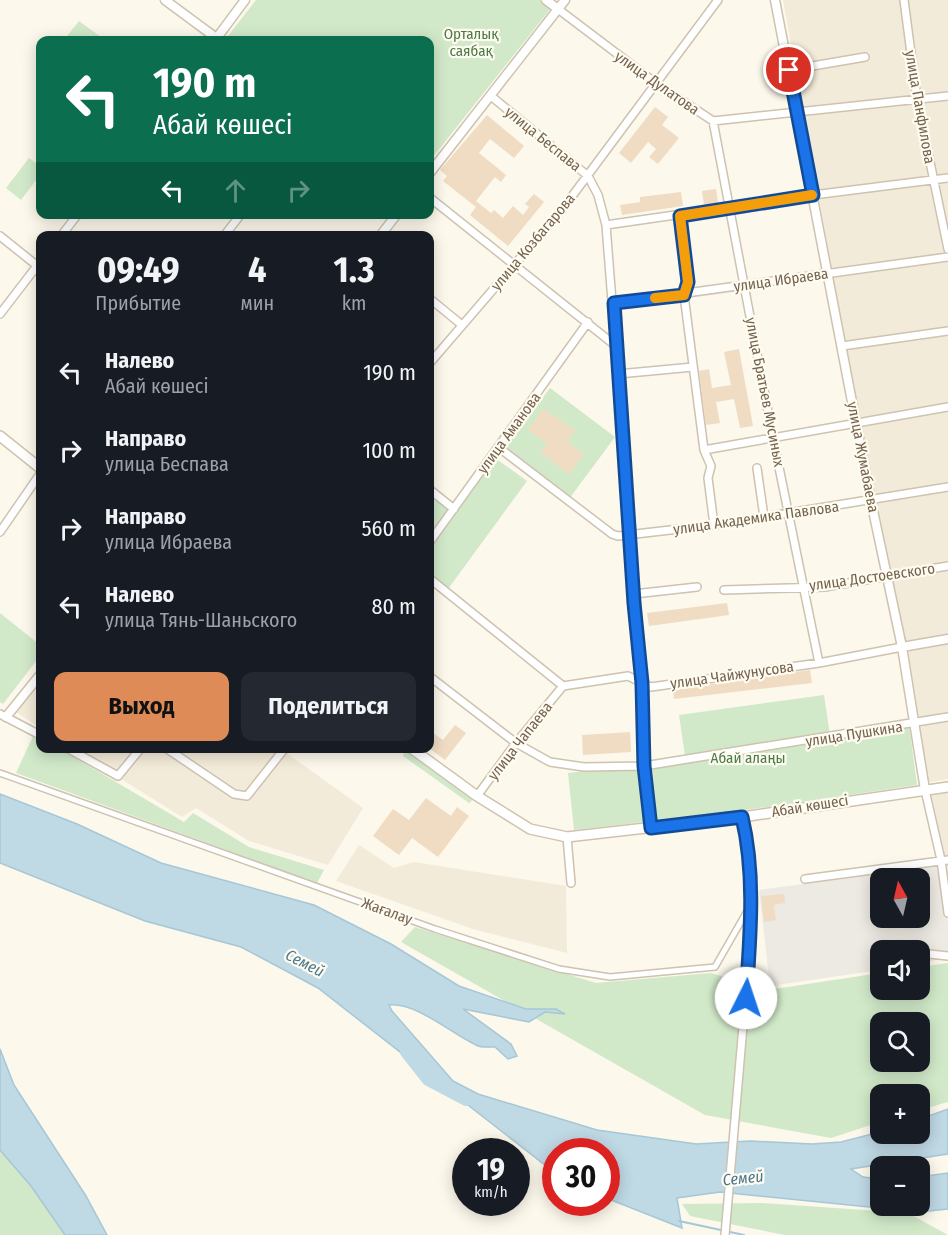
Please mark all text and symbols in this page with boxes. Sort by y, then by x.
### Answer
park label: Орталық саябақ [444,25,499,60]
pin [763,44,814,95]
street label: улица Дулатова [611,47,703,119]
street label: улица Панфилова [901,49,939,165]
icon: arrive [772,53,805,86]
text: 190 m [153,58,256,108]
icon: left [54,60,132,138]
street label: улица Беспава [501,103,585,175]
text: Абай көшесі [153,109,293,141]
icon: left [156,174,189,207]
icon: ahead [219,174,252,207]
icon: right [282,174,315,207]
street label: улица Козбагарова [487,190,579,294]
text: 09:49 [97,248,180,292]
text: 4 [248,248,267,292]
text: 1.3 [334,248,375,292]
street label: улица Ибраева [733,264,829,296]
text: Прибытие [95,291,181,315]
text: мин [241,291,274,315]
text: km [342,291,366,315]
street label: улица Братьев Мусиных [742,316,788,469]
text: Налево [105,347,174,374]
icon: left [54,356,87,389]
text: 190 m [363,359,416,386]
text: Абай көшесі [105,374,208,398]
street label: улица Аманова [473,389,545,477]
street label: улица Жумабаева [843,400,883,514]
text: Направо [105,425,186,452]
icon: right [54,434,87,467]
text: 100 m [362,437,416,464]
text: улица Беспава [105,452,229,476]
street label: улица Академика Павлова [672,497,840,539]
text: Направо [105,503,186,530]
icon: right [54,512,87,545]
text: 560 m [361,515,416,542]
text: улица Ибраева [105,530,232,554]
street label: улица Достоевского [808,559,936,595]
text: Налево [105,581,174,608]
icon: left [54,590,87,623]
text: 80 m [371,593,416,620]
text: улица Тянь-Шаньского [105,608,297,632]
street label: улица Чайжунусова [669,657,795,693]
button: Выход [54,672,229,741]
button: Поделиться [241,672,416,741]
street label: улица Чапаева [484,698,556,784]
street label: улица Пушкина [804,717,904,751]
park label: Абай алаңы [711,749,785,767]
street label: Абай көшесі [770,791,850,821]
north arrow [870,868,930,928]
map controls [870,868,930,1216]
street label: Жағалау [359,894,415,929]
button: sound [870,940,930,1000]
water label: Семей [282,945,328,981]
position arrow [714,966,778,1030]
button: search [870,1012,930,1072]
button: + [870,1084,930,1144]
speed limit sign: 30 [542,1138,620,1216]
text: 19 [477,1152,505,1188]
button: − [870,1156,930,1216]
water label: Семей [722,1166,764,1190]
text: km/h [474,1183,508,1201]

